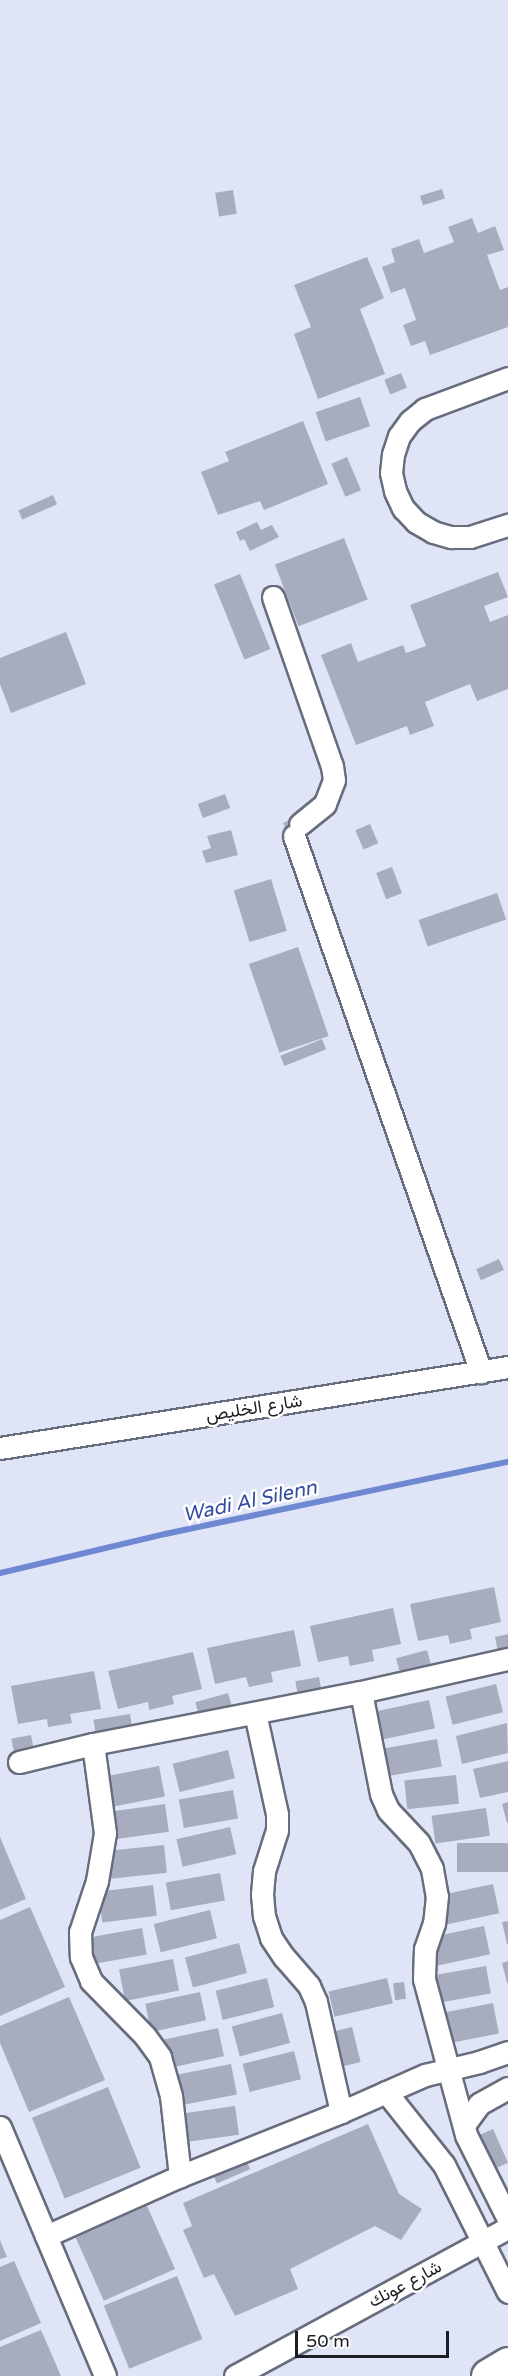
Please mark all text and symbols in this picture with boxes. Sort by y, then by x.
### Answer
street label: شارع الخليص [204,1390,304,1426]
water label: Wadi Al Silenn [181,1476,319,1528]
street label: شارع عونك [365,2256,445,2312]
scale bar [298,2319,452,2357]
text: 50 m [306,2330,350,2352]

